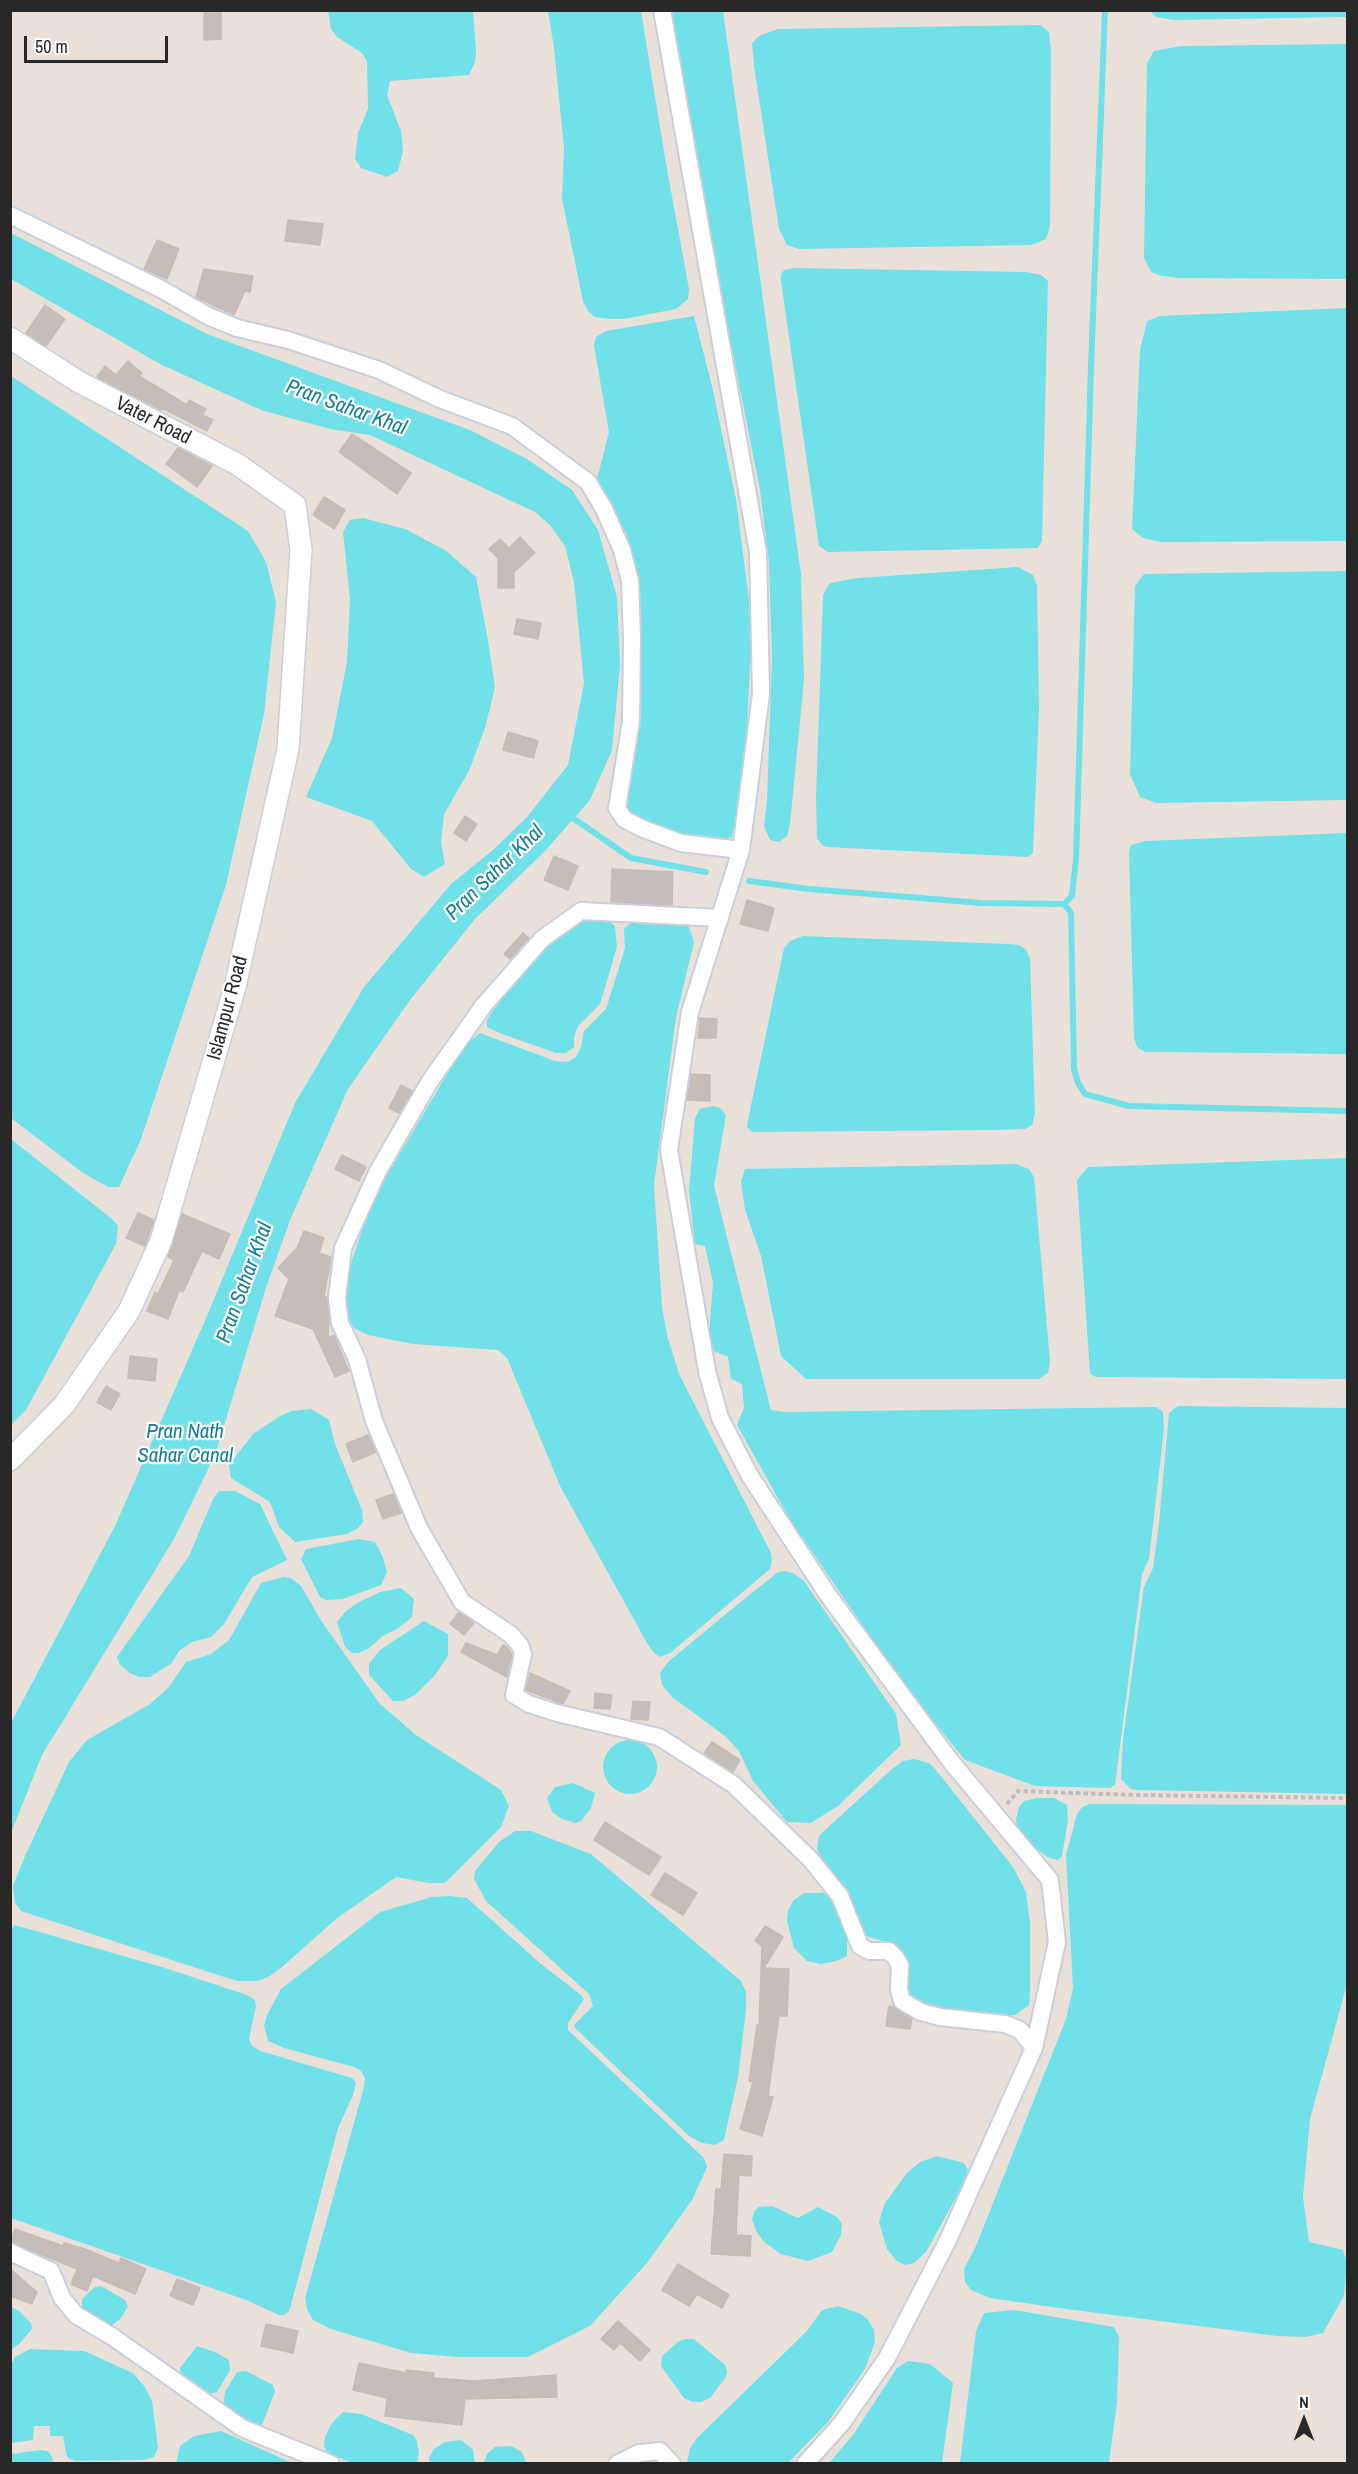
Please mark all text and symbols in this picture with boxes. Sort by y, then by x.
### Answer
scale bar [27,24,171,62]
text: 50 m [35,34,68,59]
water label: Pran Sahar Khal [282,375,410,441]
street label: Vater Road [111,392,195,450]
water label: Pran Sahar Khal [441,820,549,926]
street label: Islampur Road [203,953,253,1063]
water label: Pran Sahar Khal [212,1219,278,1347]
water label: Pran Nath Sahar Canal [137,1419,233,1469]
north arrow [1274,2390,1334,2450]
text: N [1299,2391,1309,2413]

